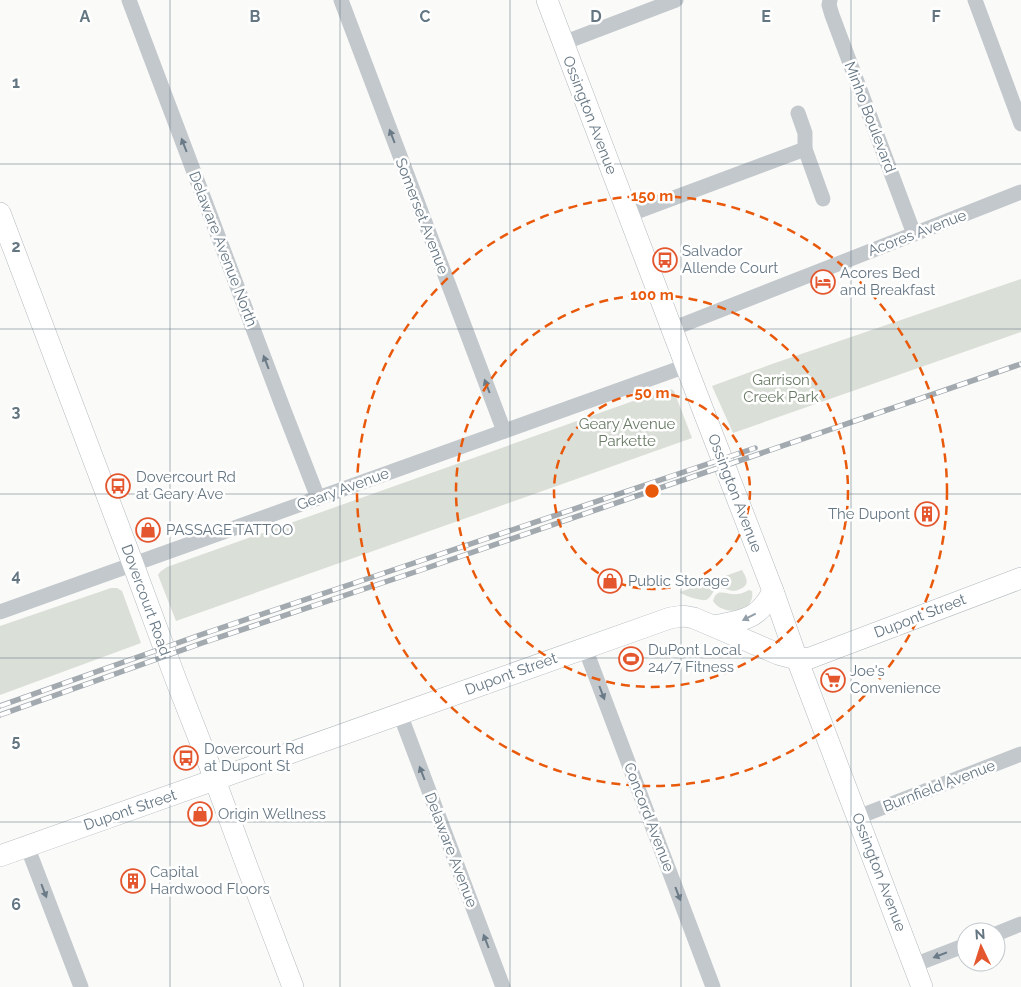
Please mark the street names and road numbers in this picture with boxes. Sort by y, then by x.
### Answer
street label: Ossington Avenue [559,53,621,177]
street label: Minho Boulevard [841,59,899,175]
street label: Somerset Avenue [392,155,452,277]
street label: Delaware Avenue North [185,169,261,329]
street label: Acores Avenue [865,206,969,260]
street label: Ossington Avenue [704,431,766,555]
street label: Geary Avenue [294,464,392,514]
street label: Dovercourt Road [118,542,174,658]
street label: Dupont Street [872,590,968,642]
street label: Dupont Street [462,649,560,699]
street label: Burnfield Avenue [880,756,998,816]
street label: Concord Avenue [620,760,678,874]
street label: Dupont Street [81,786,179,834]
street label: Delaware Avenue [421,790,481,910]
street label: Ossington Avenue [848,810,910,934]

